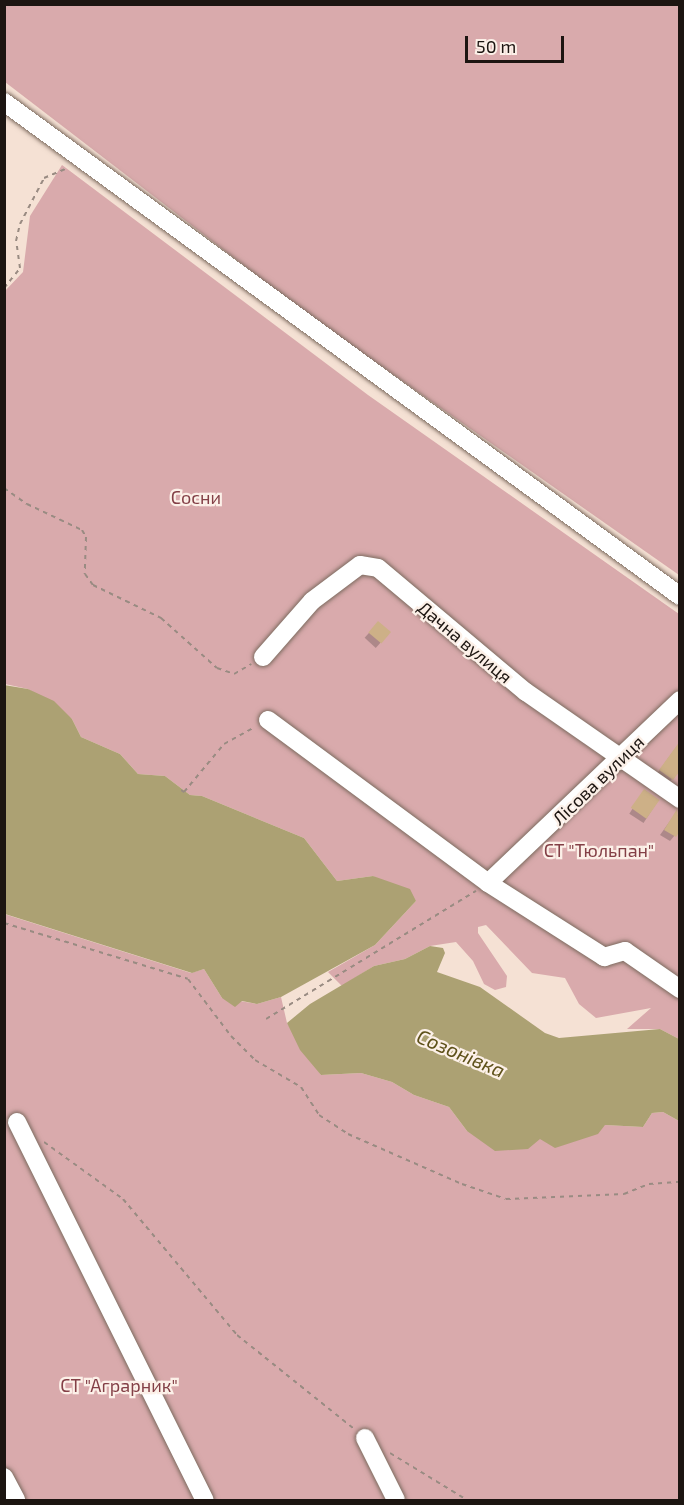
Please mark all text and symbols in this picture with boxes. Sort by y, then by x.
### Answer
scale bar [468,24,567,62]
text: 50 m [476,35,516,57]
park label: Сосни [171,486,221,508]
street label: Дачна вулиця [413,596,517,688]
street label: Лісова вулиця [548,731,648,829]
park label: СТ "Тюльпан" [544,839,654,861]
water label: Созонівка [413,1024,509,1082]
park label: СТ "Аграрник" [60,1374,178,1396]

